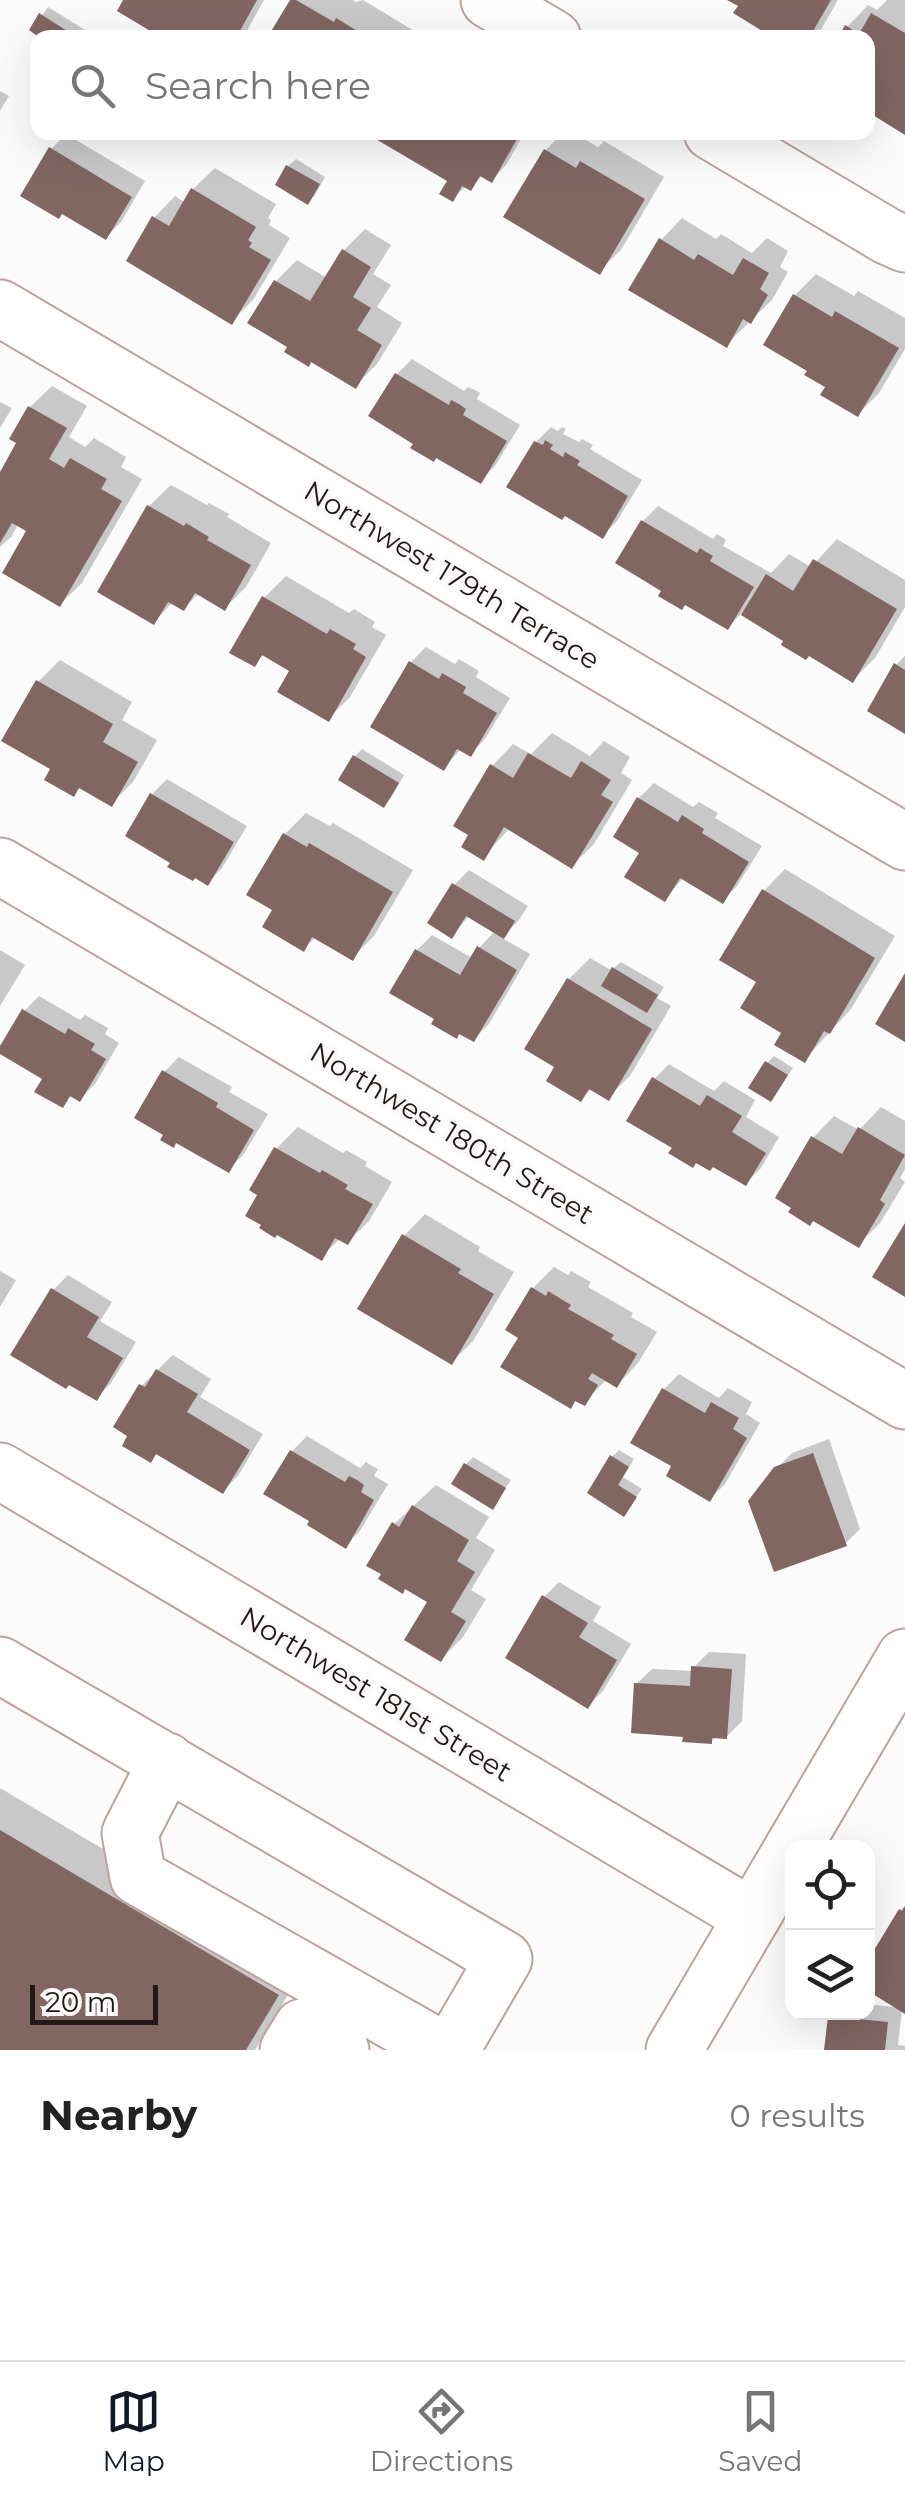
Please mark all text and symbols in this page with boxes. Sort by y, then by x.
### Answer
search box [30,30,875,140]
icon: search [65,58,120,113]
text: Search here [145,62,371,109]
street label: Northwest 179th Terrace [298,473,606,677]
street label: Northwest 180th Street [304,1035,600,1231]
street label: Northwest 181st Street [234,1599,518,1789]
map controls [785,1840,875,2020]
button: locate [785,1840,875,1930]
button: layers [785,1930,875,2020]
scale bar [30,1980,158,2024]
text: 20 m [45,1985,116,2019]
text: Nearby [40,2089,197,2141]
text: 0 results [730,2096,865,2135]
tab: Map [103,2384,165,2478]
tab: Directions [370,2384,513,2478]
tab: Saved [718,2384,802,2478]

